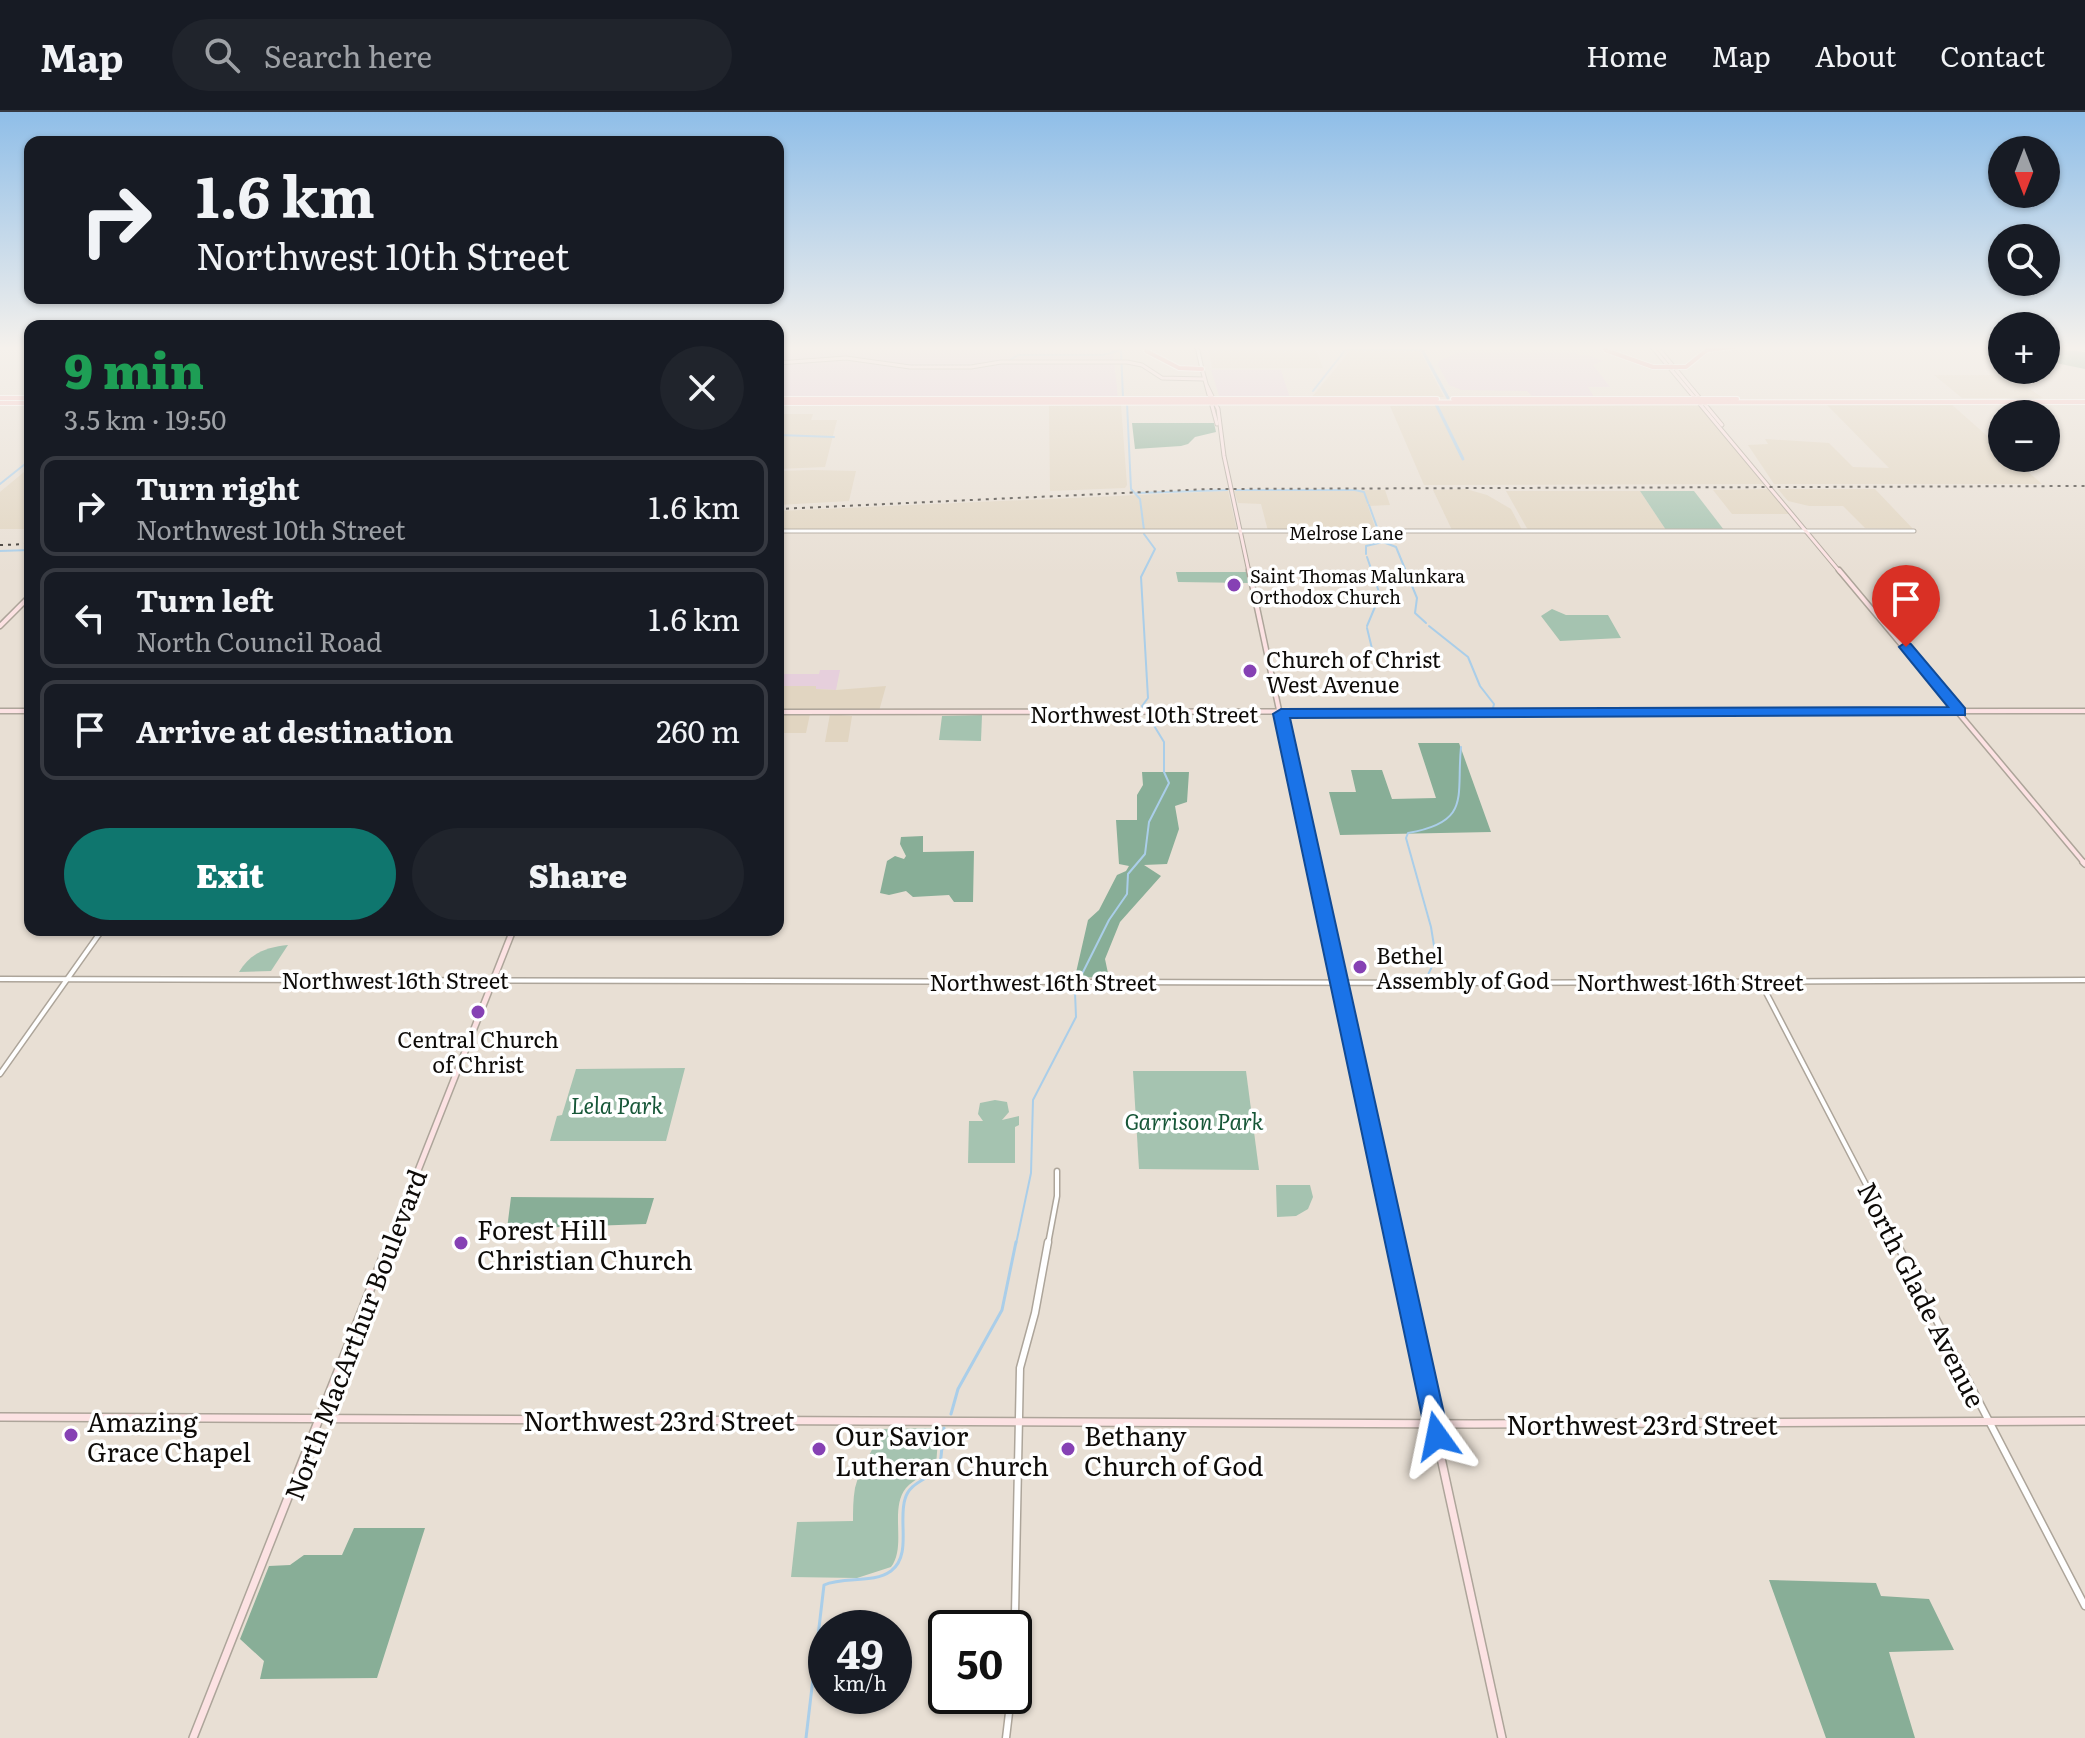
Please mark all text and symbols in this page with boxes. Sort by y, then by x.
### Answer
search box [172,19,732,91]
text: Map [40,27,124,84]
icon: search [200,33,244,77]
text: Search here [264,33,432,77]
text: Home [1586,34,1667,76]
text: Map [1711,34,1771,76]
text: About [1815,34,1896,76]
text: Contact [1940,34,2045,76]
north arrow [1988,136,2060,208]
map controls [1988,136,2060,472]
text: 1.6 km [196,152,375,235]
icon: right [64,168,168,272]
button: search [1988,224,2060,296]
text: Northwest 10th Street [196,228,569,281]
button: + [1988,312,2060,384]
text: 9 min [64,333,204,404]
button: close [660,346,744,430]
text: 3.5 km · 19:50 [64,399,226,438]
button: − [1988,400,2060,472]
text: Turn right [136,465,300,509]
icon: right [68,484,112,528]
text: 1.6 km [648,484,740,528]
text: Northwest 10th Street [136,509,406,548]
street label: Melrose Lane [1289,519,1403,546]
place label: Saint Thomas Malunkara Orthodox Church [1250,562,1465,610]
pin [1872,565,1940,647]
marker: Saint Thomas Malunkara Orthodox Church [1225,576,1243,594]
text: Turn left [136,577,274,621]
icon: arrive [1884,577,1928,621]
icon: left [68,596,112,640]
text: 1.6 km [648,596,740,640]
text: North Council Road [136,621,382,660]
place label: Church of Christ West Avenue [1266,642,1441,700]
marker: Church of Christ West Avenue [1241,662,1259,680]
street label: Northwest 10th Street [1030,697,1258,730]
icon: arrive [68,708,112,752]
text: Arrive at destination [136,708,453,752]
text: 260 m [656,708,740,752]
button: Exit [64,828,396,920]
button: Share [412,828,744,920]
place label: Bethel Assembly of God [1376,938,1549,996]
marker: Bethel Assembly of God [1351,958,1369,976]
street label: Northwest 16th Street [281,963,509,996]
street label: Northwest 16th Street [929,965,1157,998]
street label: Northwest 16th Street [1576,965,1804,998]
marker: Central Church of Christ [469,1003,487,1021]
place label: Central Church of Christ [397,1022,559,1080]
park label: Lela Park [571,1088,663,1121]
park label: Garrison Park [1124,1104,1264,1137]
street label: North MacArthur Boulevard [273,1163,435,1505]
street label: North Glade Avenue [1849,1175,1997,1413]
place label: Forest Hill Christian Church [477,1209,693,1278]
marker: Forest Hill Christian Church [452,1234,470,1252]
position arrow [1395,1394,1479,1478]
street label: Northwest 23rd Street [523,1400,795,1439]
place label: Amazing Grace Chapel [87,1401,251,1470]
street label: Northwest 23rd Street [1506,1404,1778,1443]
place label: Our Savior Lutheran Church [835,1415,1049,1484]
place label: Bethany Church of God [1084,1415,1263,1484]
marker: Amazing Grace Chapel [62,1426,80,1444]
marker: Our Savior Lutheran Church [810,1440,828,1458]
marker: Bethany Church of God [1059,1440,1077,1458]
speed limit sign: 50 [928,1610,1032,1714]
text: 49 [836,1622,884,1681]
text: km/h [833,1667,887,1697]

